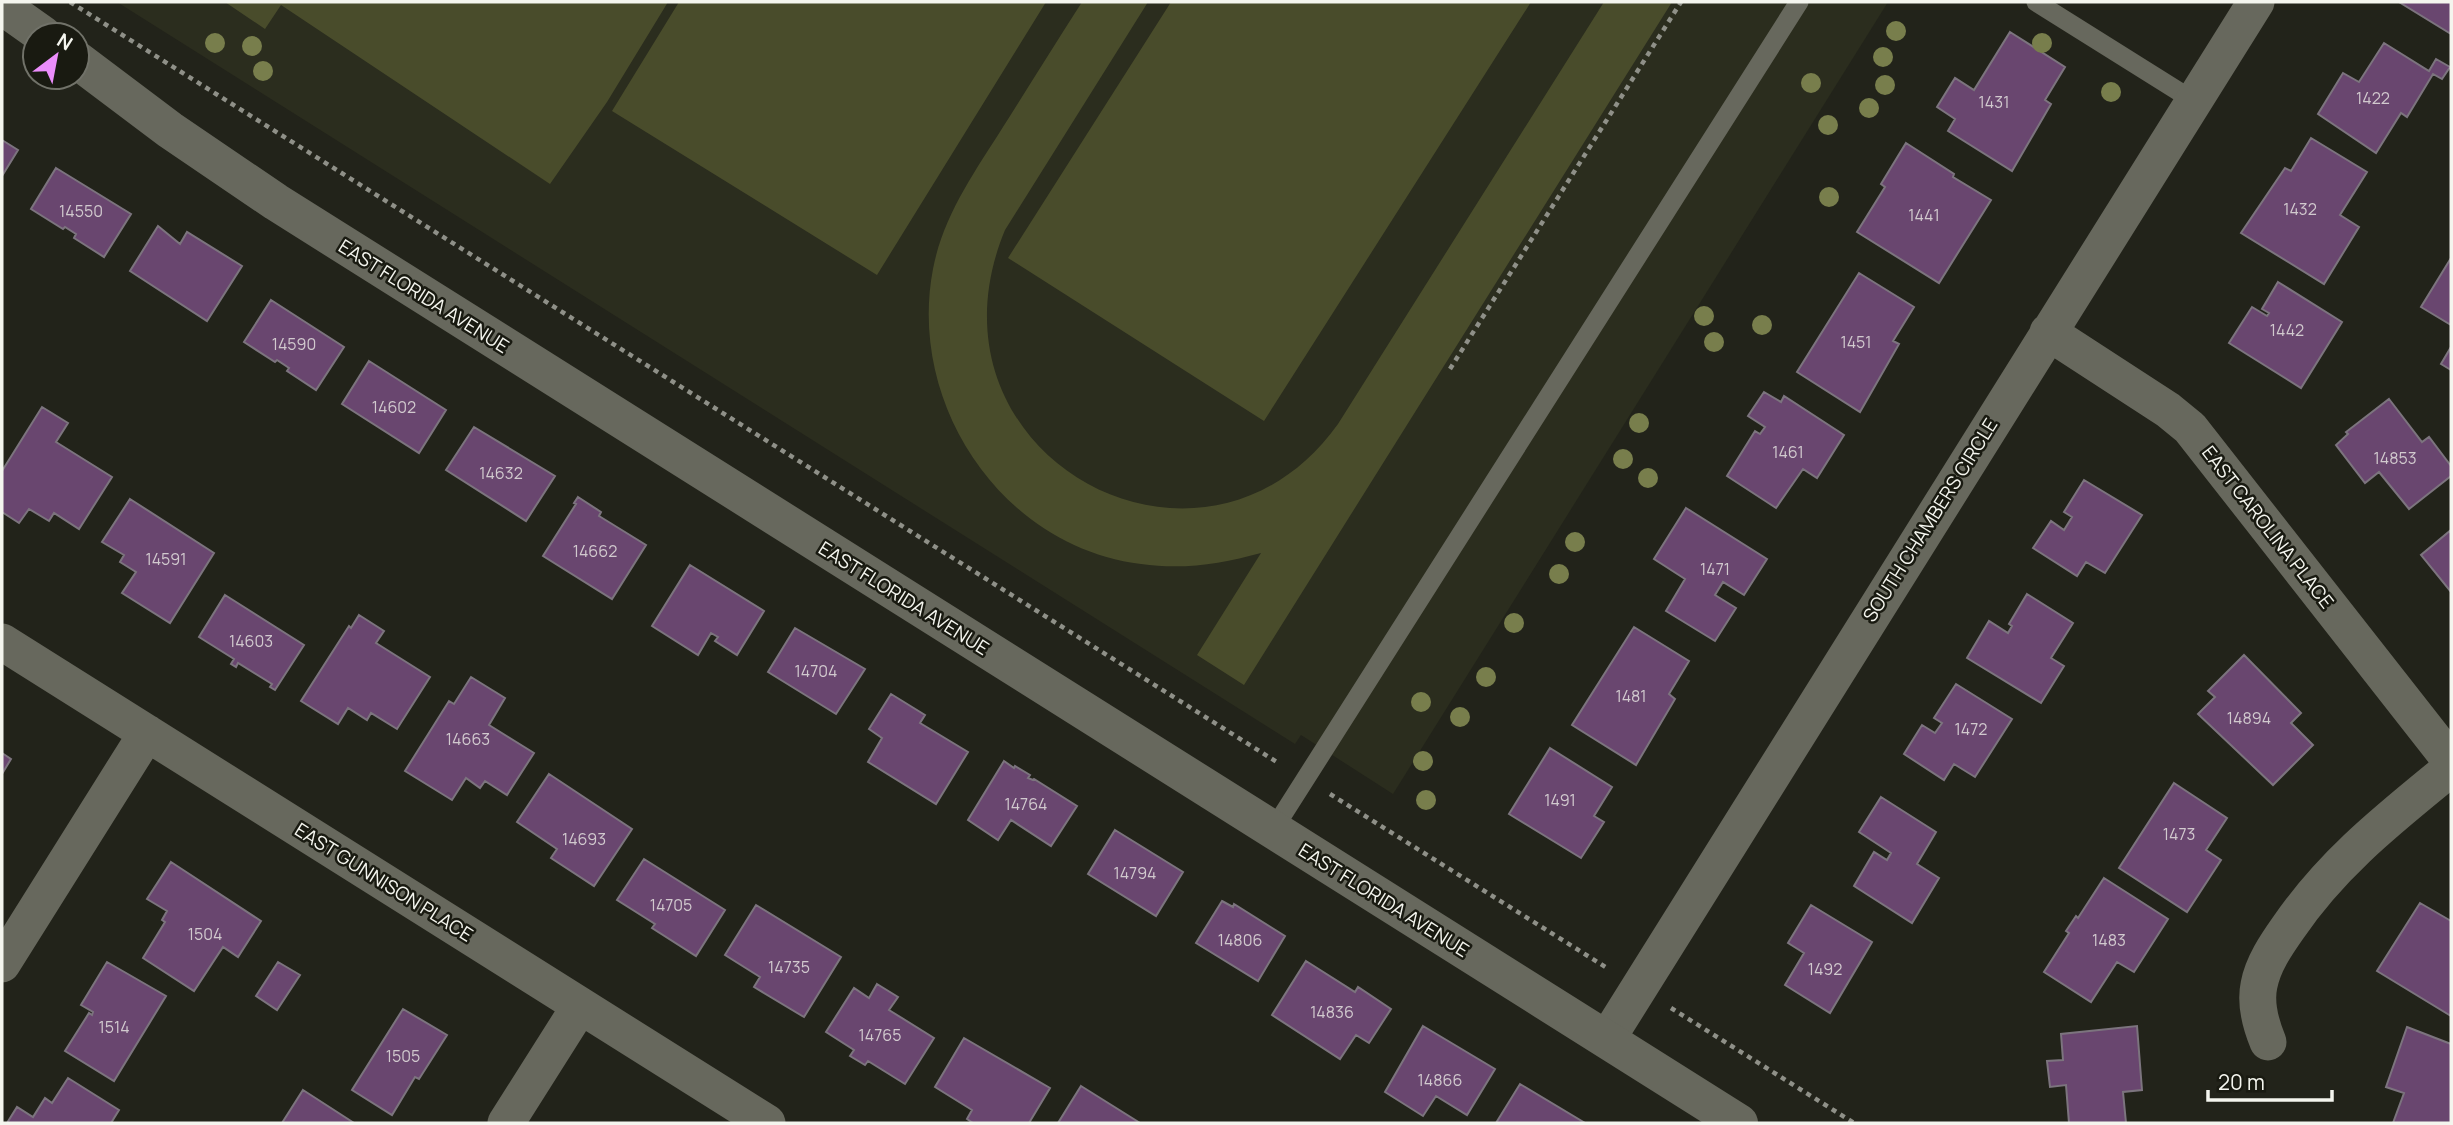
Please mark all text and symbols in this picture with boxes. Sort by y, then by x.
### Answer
north arrow [21,21,91,91]
text: N [52,27,78,56]
house number: 1422 [2356,87,2390,109]
house number: 1431 [1979,91,2009,113]
house number: 1432 [2283,198,2317,220]
house number: 14550 [59,200,103,222]
house number: 1441 [1908,204,1940,226]
street label: EAST FLORIDA AVENUE [334,233,514,359]
house number: 1442 [2270,319,2304,341]
house number: 1451 [1840,331,1872,353]
house number: 14590 [272,333,316,355]
house number: 14602 [372,396,416,418]
street label: SOUTH CHAMBERS CIRCLE [1857,413,2003,627]
street label: EAST CAROLINA PLACE [2196,440,2340,614]
house number: 1461 [1772,441,1804,463]
house number: 14853 [2373,447,2417,469]
house number: 14632 [479,462,523,484]
street label: EAST FLORIDA AVENUE [814,535,994,661]
house number: 14662 [573,540,617,562]
house number: 14591 [145,548,187,570]
house number: 1471 [1700,558,1730,580]
house number: 14603 [229,630,273,652]
house number: 14704 [795,660,837,682]
house number: 1481 [1615,685,1647,707]
house number: 14894 [2227,707,2271,729]
house number: 1472 [1955,718,1987,740]
house number: 14663 [446,728,490,750]
house number: 1491 [1544,789,1576,811]
house number: 14764 [1004,793,1048,815]
street label: EAST GUNNISON PLACE [290,817,478,947]
house number: 1473 [2163,823,2195,845]
house number: 14693 [562,828,606,850]
street label: EAST FLORIDA AVENUE [1294,837,1474,963]
house number: 14794 [1113,862,1157,884]
house number: 14705 [650,894,692,916]
house number: 1504 [188,923,222,945]
house number: 14806 [1218,929,1262,951]
house number: 1483 [2092,929,2126,951]
house number: 14735 [768,956,810,978]
house number: 1492 [1808,958,1842,980]
house number: 14836 [1310,1001,1354,1023]
house number: 1514 [98,1016,130,1038]
house number: 14765 [859,1024,901,1046]
house number: 1505 [386,1045,420,1067]
scale bar [2208,1058,2332,1102]
text: 20 m [2218,1068,2265,1096]
house number: 14866 [1418,1069,1462,1091]

